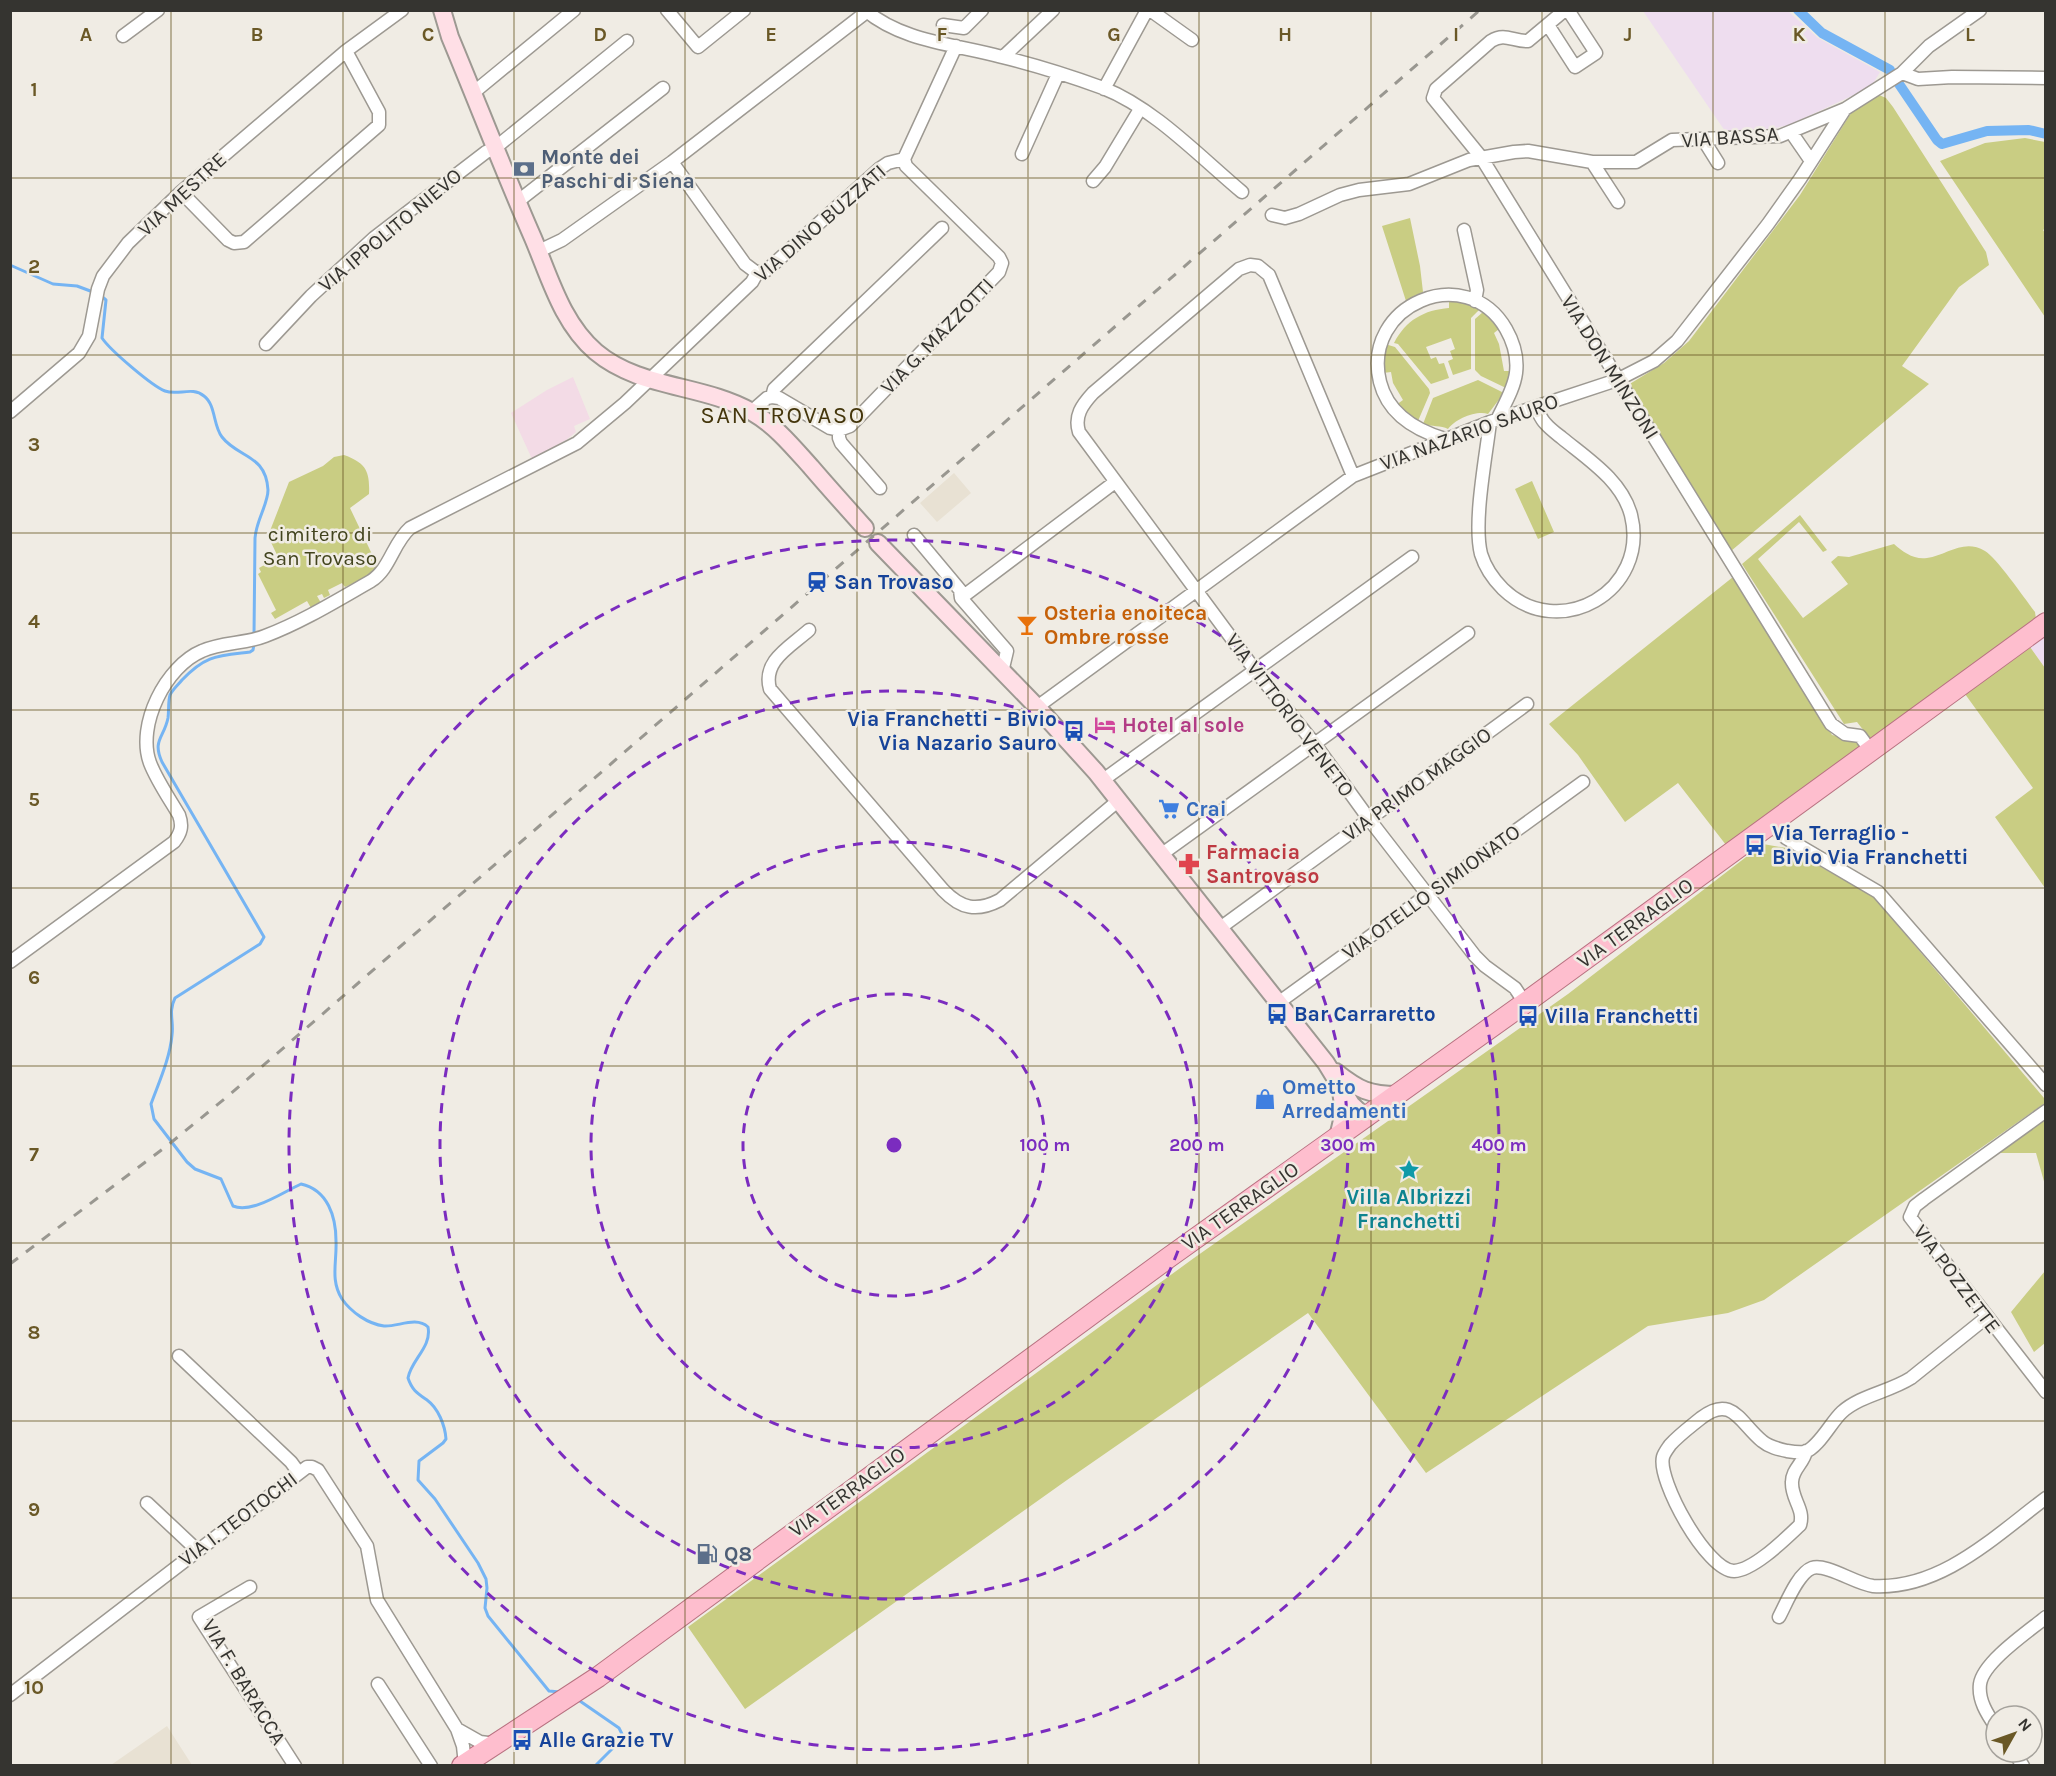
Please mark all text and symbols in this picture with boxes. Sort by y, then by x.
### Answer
text: A [80,23,93,46]
text: B [251,23,263,46]
text: C [422,23,434,46]
text: D [593,23,607,46]
text: E [765,23,777,46]
text: F [937,23,948,46]
text: G [1107,23,1121,46]
text: H [1278,23,1292,46]
text: I [1453,23,1459,46]
text: J [1624,23,1632,46]
text: K [1792,23,1806,46]
text: L [1965,23,1975,46]
text: 1 [30,78,38,101]
street label: VIA BASSA [1681,122,1779,152]
place label: Monte dei Paschi di Siena [541,145,695,193]
street label: VIA MESTRE [133,147,231,241]
bank icon: Monte dei Paschi di Siena [512,157,536,181]
street label: VIA DINO BUZZATI [749,159,891,287]
street label: VIA IPPOLITO NIEVO [314,163,466,297]
text: 2 [28,255,40,278]
street label: VIA G. MAZZOTTI [876,273,998,399]
street label: VIA DON MINZONI [1556,290,1664,444]
street label: VIA NAZARIO SAURO [1377,389,1561,475]
district label: SAN TROVASO [700,401,866,429]
text: 3 [28,433,40,456]
park label: cimitero di San Trovaso [263,522,377,570]
station icon: San Trovaso [805,570,829,594]
place label: San Trovaso [834,570,954,594]
place label: Osteria enoiteca Ombre rosse [1044,601,1207,649]
text: 4 [28,610,40,633]
bar icon: Osteria enoiteca Ombre rosse [1015,613,1039,637]
street label: VIA VITTORIO VENETO [1221,629,1359,801]
place label: Via Franchetti - Bivio Via Nazario Sauro [847,707,1057,755]
hotel icon: Hotel al sole [1093,713,1117,737]
place label: Hotel al sole [1122,713,1244,737]
bus stop icon: Via Franchetti - Bivio Via Nazario Sauro [1062,719,1086,743]
street label: VIA PRIMO MAGGIO [1338,722,1496,846]
text: 5 [28,788,40,811]
supermarket icon: Crai [1157,797,1181,821]
place label: Crai [1186,797,1227,821]
street label: VIA OTELLO SIMIONATO [1337,819,1525,965]
place label: Via Terraglio - Bivio Via Franchetti [1772,821,1969,869]
bus stop icon: Via Terraglio - Bivio Via Franchetti [1743,833,1767,857]
place label: Farmacia Santrovaso [1206,840,1319,888]
pharmacy icon: Farmacia Santrovaso [1177,852,1201,876]
street label: VIA TERRAGLIO [1572,873,1698,973]
text: 6 [28,966,40,989]
bus stop icon: Bar Carraretto [1265,1002,1289,1026]
place label: Bar Carraretto [1294,1002,1436,1026]
bus stop icon: Villa Franchetti [1516,1004,1540,1028]
place label: Villa Franchetti [1545,1004,1699,1028]
place label: Ometto Arredamenti [1282,1075,1407,1123]
shop icon: Ometto Arredamenti [1253,1087,1277,1111]
text: 100 m [1020,1134,1070,1156]
text: 200 m [1169,1134,1225,1156]
text: 300 m [1320,1134,1376,1156]
text: 400 m [1471,1134,1527,1156]
centre of rings [884,1135,904,1155]
text: 7 [29,1143,39,1166]
street label: VIA TERRAGLIO [1177,1157,1303,1255]
place icon: Villa Albrizzi Franchetti [1397,1158,1421,1182]
place label: Villa Albrizzi Franchetti [1346,1185,1472,1233]
street label: VIA POZZETTE [1908,1220,2006,1338]
text: 8 [28,1321,40,1344]
street label: VIA TERRAGLIO [784,1442,910,1542]
street label: VIA I. TEOTOCHI [174,1467,302,1571]
text: 9 [28,1498,40,1521]
fuel station icon: Q8 [695,1542,719,1566]
place label: Q8 [724,1542,752,1566]
street label: VIA F. BARACCA [197,1615,291,1749]
text: 10 [24,1676,44,1699]
north arrow [1984,1704,2044,1764]
text: N [2014,1714,2036,1735]
bus stop icon: Alle Grazie TV [510,1728,534,1752]
place label: Alle Grazie TV [539,1728,674,1752]

